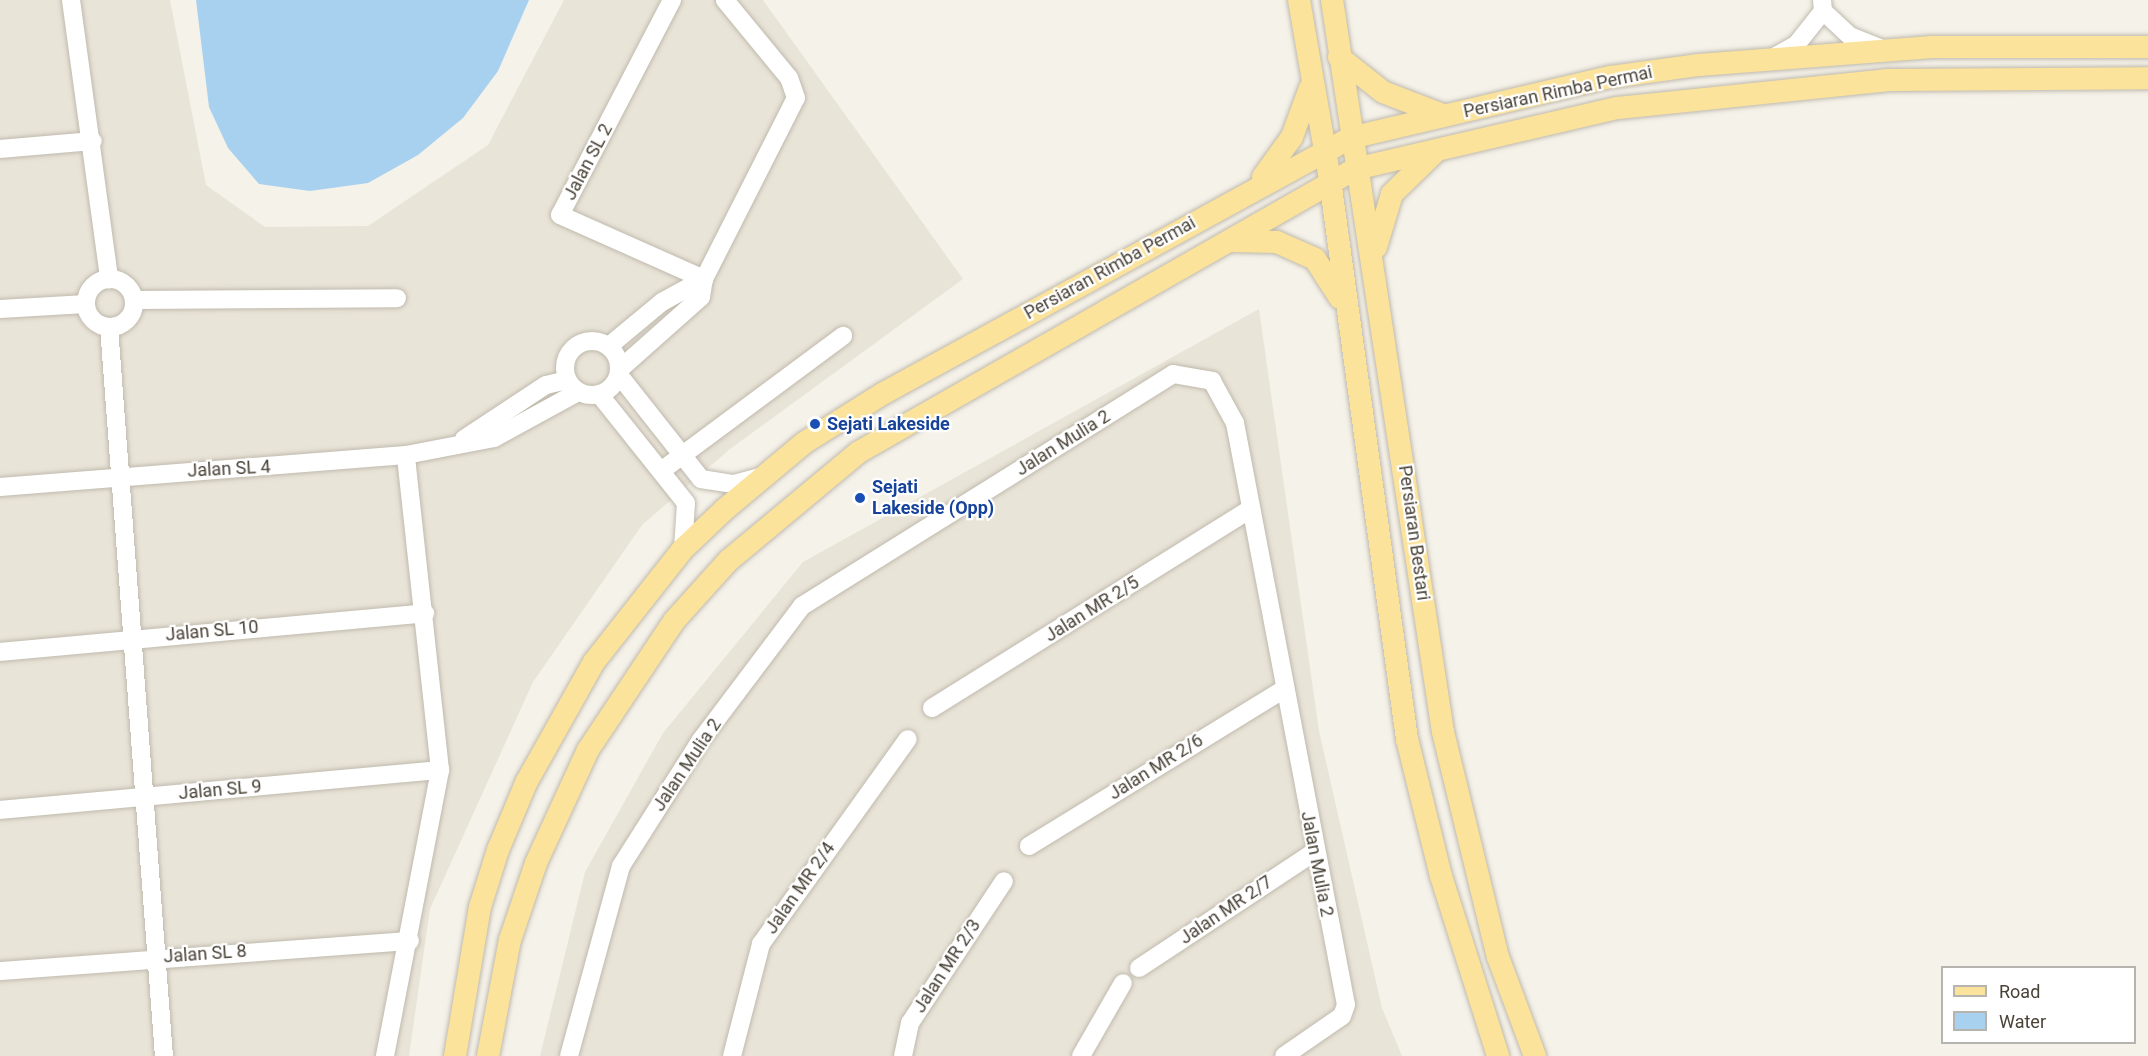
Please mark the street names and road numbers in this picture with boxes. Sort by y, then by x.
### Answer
street label: Persiaran Rimba Permai [1461,61,1655,123]
street label: Jalan SL 2 [559,120,617,204]
street label: Persiaran Rimba Permai [1020,212,1200,324]
street label: Jalan Mulia 2 [1012,405,1114,481]
street label: Jalan SL 4 [187,456,271,482]
street label: Persiaran Bestari [1394,464,1434,602]
street label: Jalan MR 2/5 [1041,571,1143,647]
street label: Jalan SL 10 [165,616,259,646]
street label: Jalan Mulia 2 [648,715,726,815]
street label: Jalan MR 2/6 [1105,729,1207,805]
street label: Jalan SL 9 [178,776,262,804]
street label: Jalan Mulia 2 [1296,809,1338,919]
street label: Jalan MR 2/4 [760,838,840,938]
street label: Jalan MR 2/7 [1176,871,1276,949]
street label: Jalan MR 2/3 [909,915,985,1017]
street label: Jalan SL 8 [163,940,247,968]

